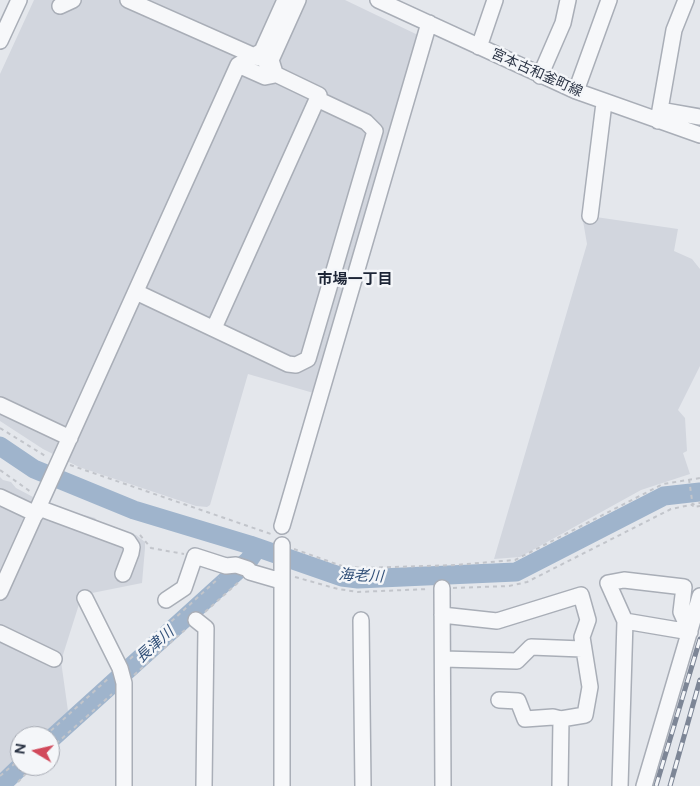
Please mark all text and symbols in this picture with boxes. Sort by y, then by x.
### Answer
street label: 宮本古和釜町線 [489,45,585,101]
district label: 市場一丁目 [318,271,392,289]
water label: 海老川 [338,566,384,586]
water label: 長津川 [132,623,178,667]
north arrow [10,726,60,776]
text: N [11,742,30,755]

